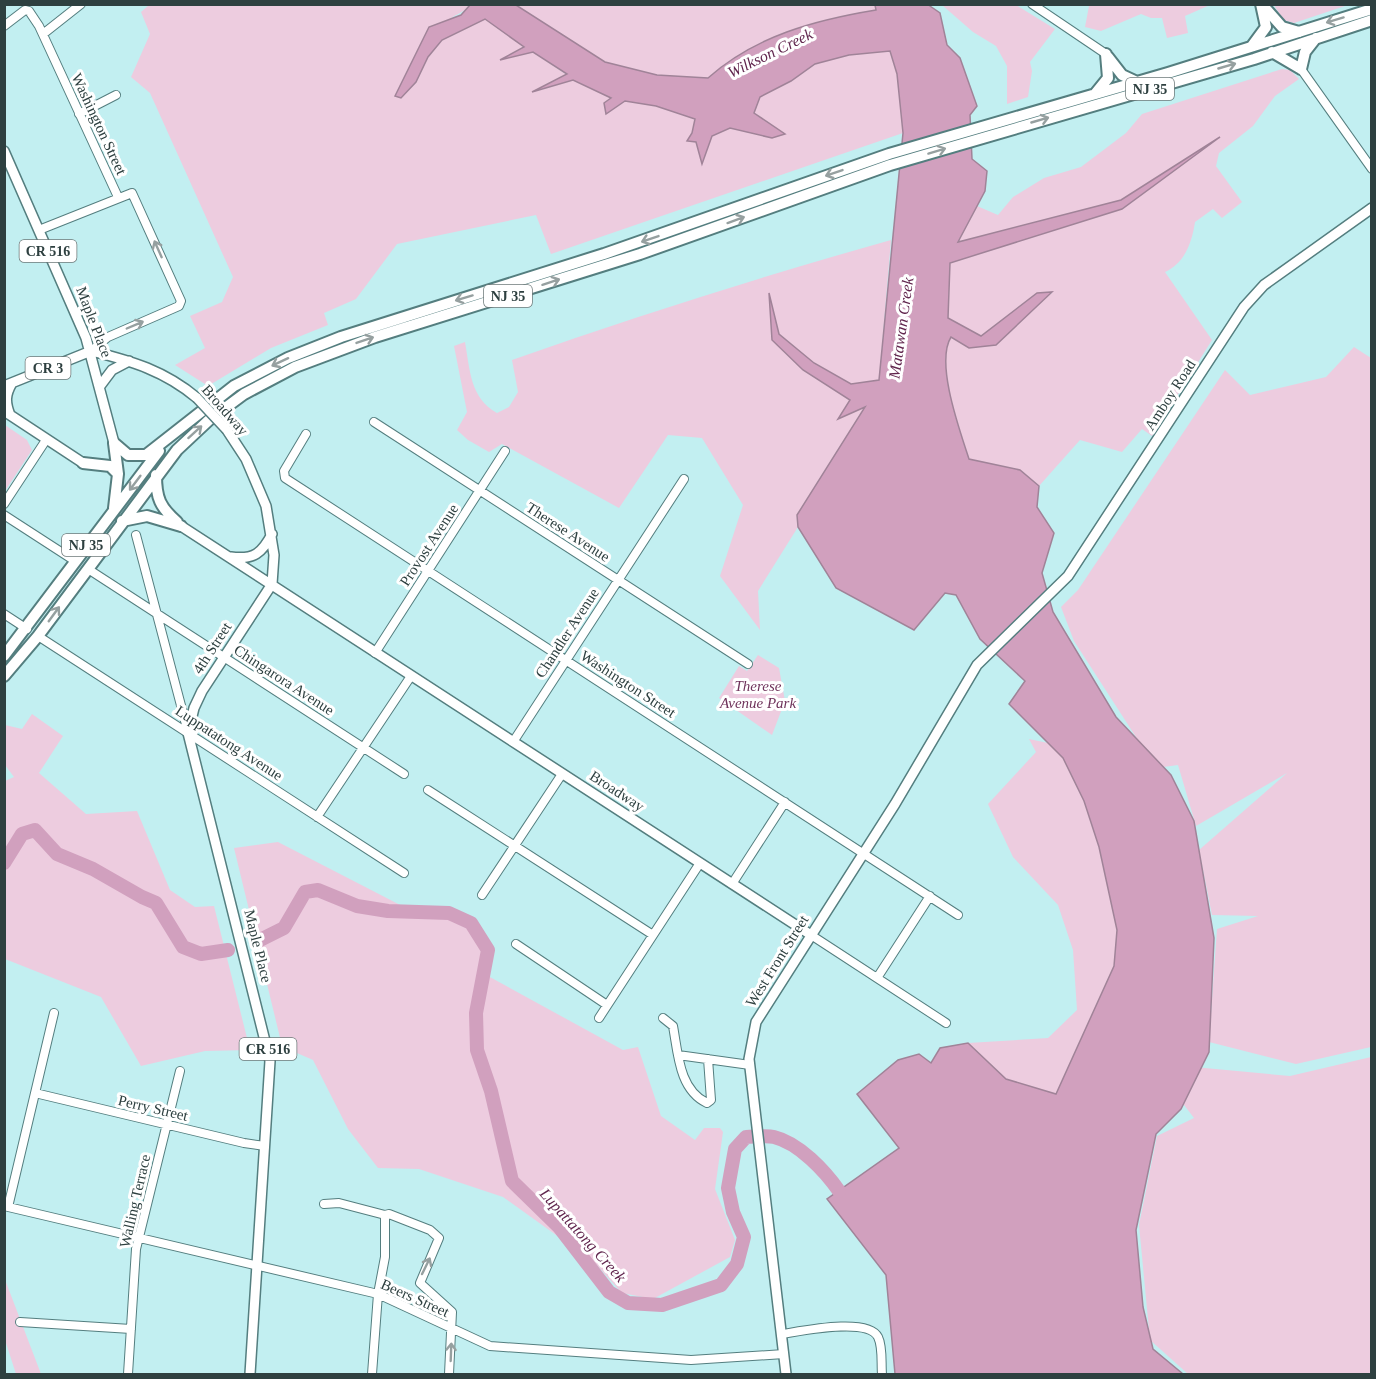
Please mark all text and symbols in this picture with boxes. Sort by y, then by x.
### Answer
one-way arrow [1326,15,1345,26]
water label: Wilkson Creek [725,25,816,81]
one-way arrow [1217,60,1236,71]
street label: Washington Street [68,71,130,178]
road number: NJ 35 [1126,78,1174,100]
one-way arrow [1030,114,1049,126]
one-way arrow [927,145,946,156]
one-way arrow [825,169,844,180]
one-way arrow [726,214,745,225]
one-way arrow [641,234,660,245]
road number: CR 516 [20,240,76,262]
one-way arrow [152,241,163,259]
water label: Matawan Creek [885,275,917,381]
one-way arrow [541,276,560,287]
street label: Maple Place [73,284,115,360]
road number: NJ 35 [484,285,532,307]
one-way arrow [455,293,474,304]
one-way arrow [125,319,143,330]
one-way arrow [355,334,374,345]
one-way arrow [272,356,290,368]
road number: CR 3 [26,357,70,379]
street label: Amboy Road [1141,357,1199,433]
street label: Broadway [199,381,252,439]
one-way arrow [187,425,202,439]
one-way arrow [129,475,142,491]
street label: Therese Avenue [523,499,613,565]
street label: Provost Avenue [397,501,462,589]
road number: NJ 35 [62,534,110,556]
street label: Chandler Avenue [532,585,602,681]
one-way arrow [48,607,60,623]
street label: 4th Street [190,619,235,677]
street label: Chingarora Avenue [231,642,337,718]
street label: Washington Street [578,647,679,721]
park label: Therese Avenue Park [719,678,796,711]
street label: Luppatatong Avenue [173,702,286,784]
street label: Broadway [587,768,648,815]
street label: Maple Place [241,908,275,984]
street label: West Front Street [742,912,812,1010]
road number: CR 516 [240,1038,296,1060]
street label: Perry Street [116,1092,190,1124]
street label: Walling Terrace [116,1152,154,1249]
water label: Lupattatong Creek [535,1184,630,1287]
one-way arrow [421,1258,433,1276]
street label: Beers Street [378,1276,452,1320]
one-way arrow [445,1343,456,1363]

